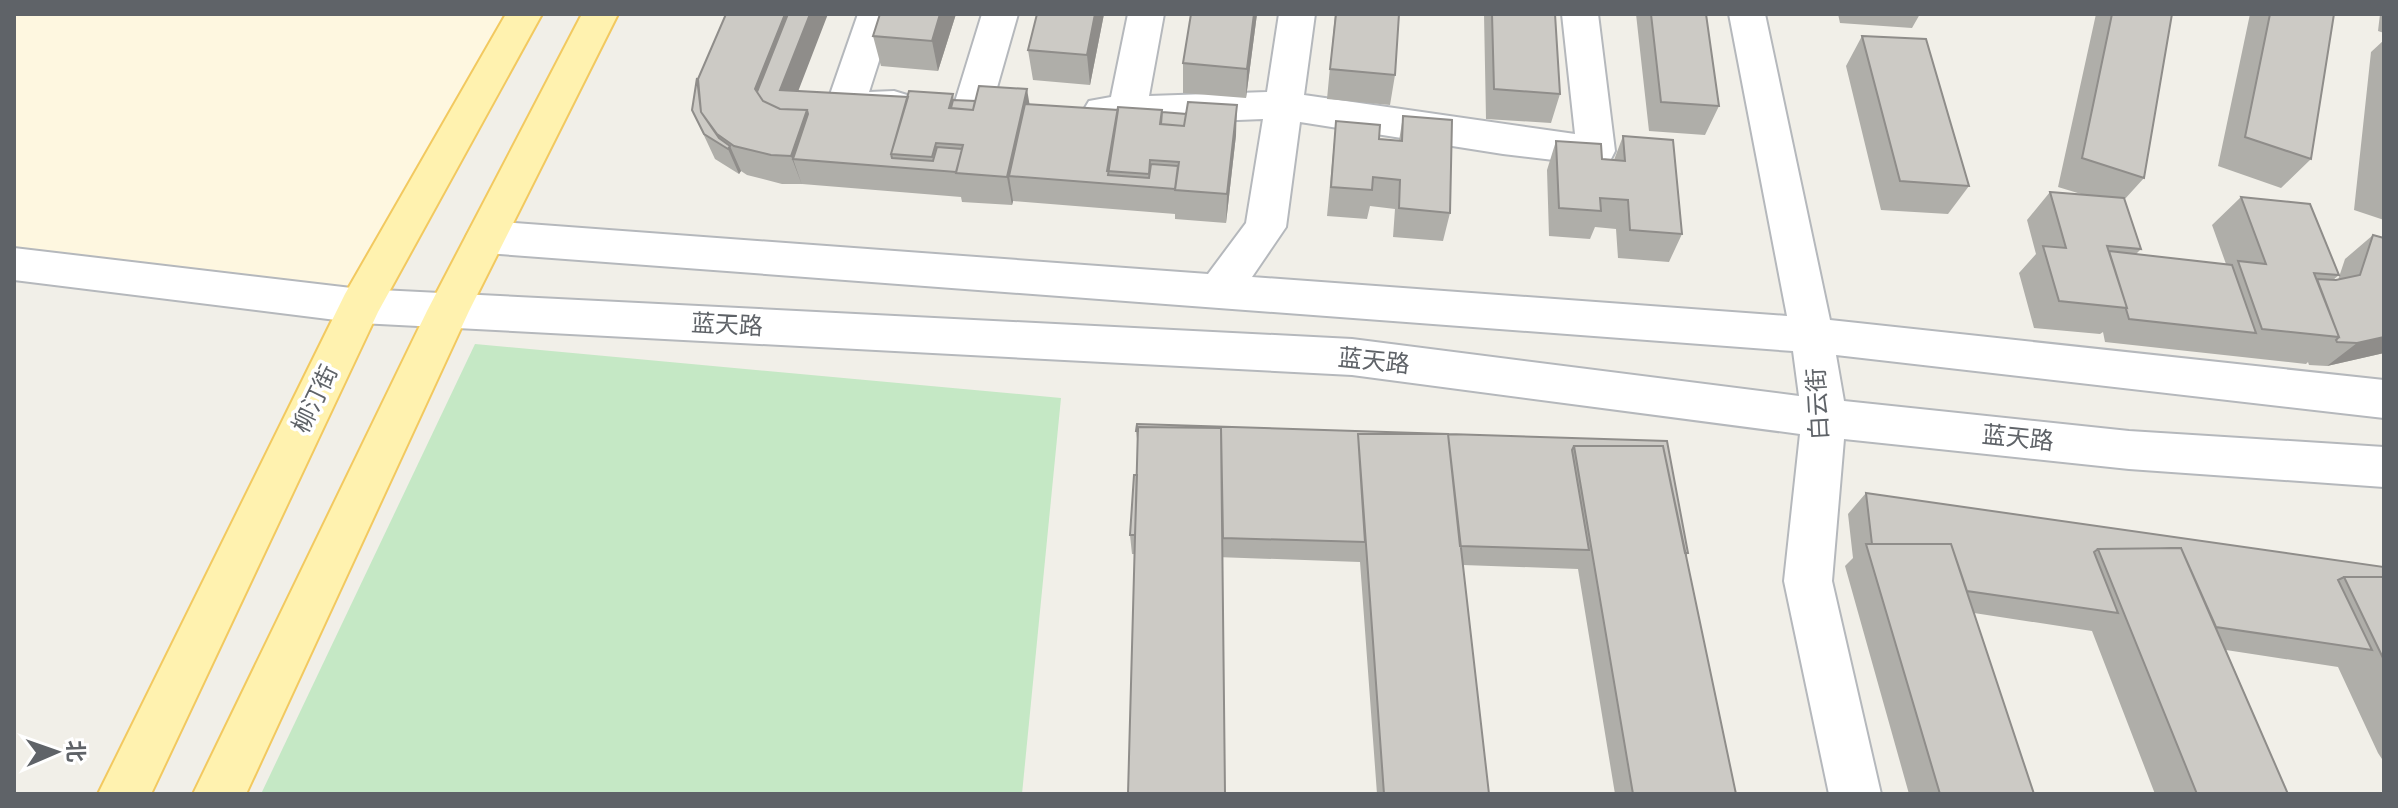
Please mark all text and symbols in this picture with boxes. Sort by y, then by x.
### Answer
street label: 蓝天路 [690,308,764,341]
street label: 蓝天路 [1337,342,1411,379]
street label: 柳汀街 [286,360,343,437]
street label: 白云街 [1801,367,1834,441]
street label: 蓝天路 [1981,419,2055,456]
north arrow [16,712,96,792]
text: 北 [63,740,89,763]

